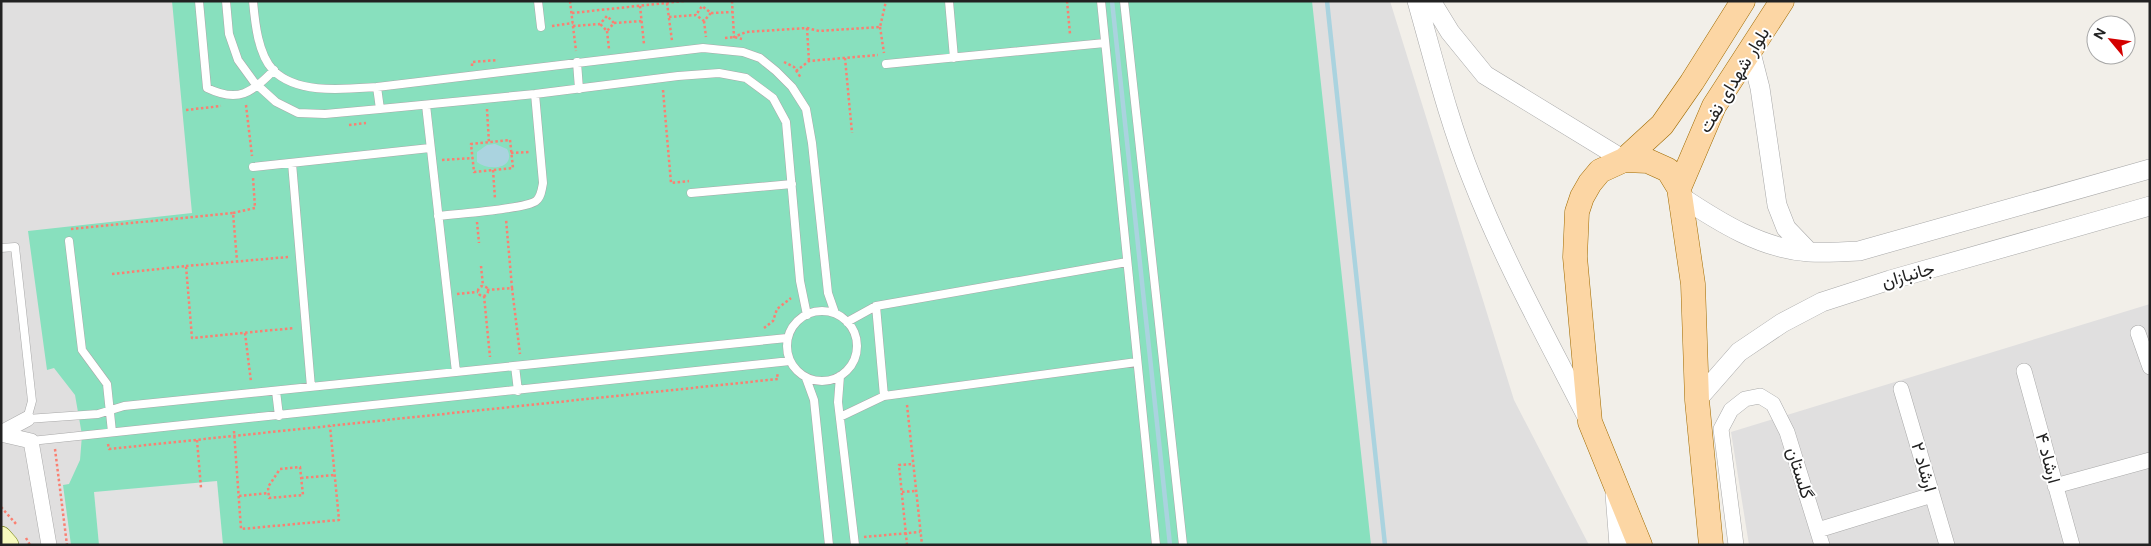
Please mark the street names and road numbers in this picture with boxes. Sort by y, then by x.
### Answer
street label: بلوار شهدای نفت [1693,23,1775,137]
street label: جانبازان [1879,256,1937,294]
street label: ارشاد ۴ [2030,430,2066,486]
street label: ارشاد ۲ [1905,439,1943,495]
street label: گلستان [1781,444,1819,502]

